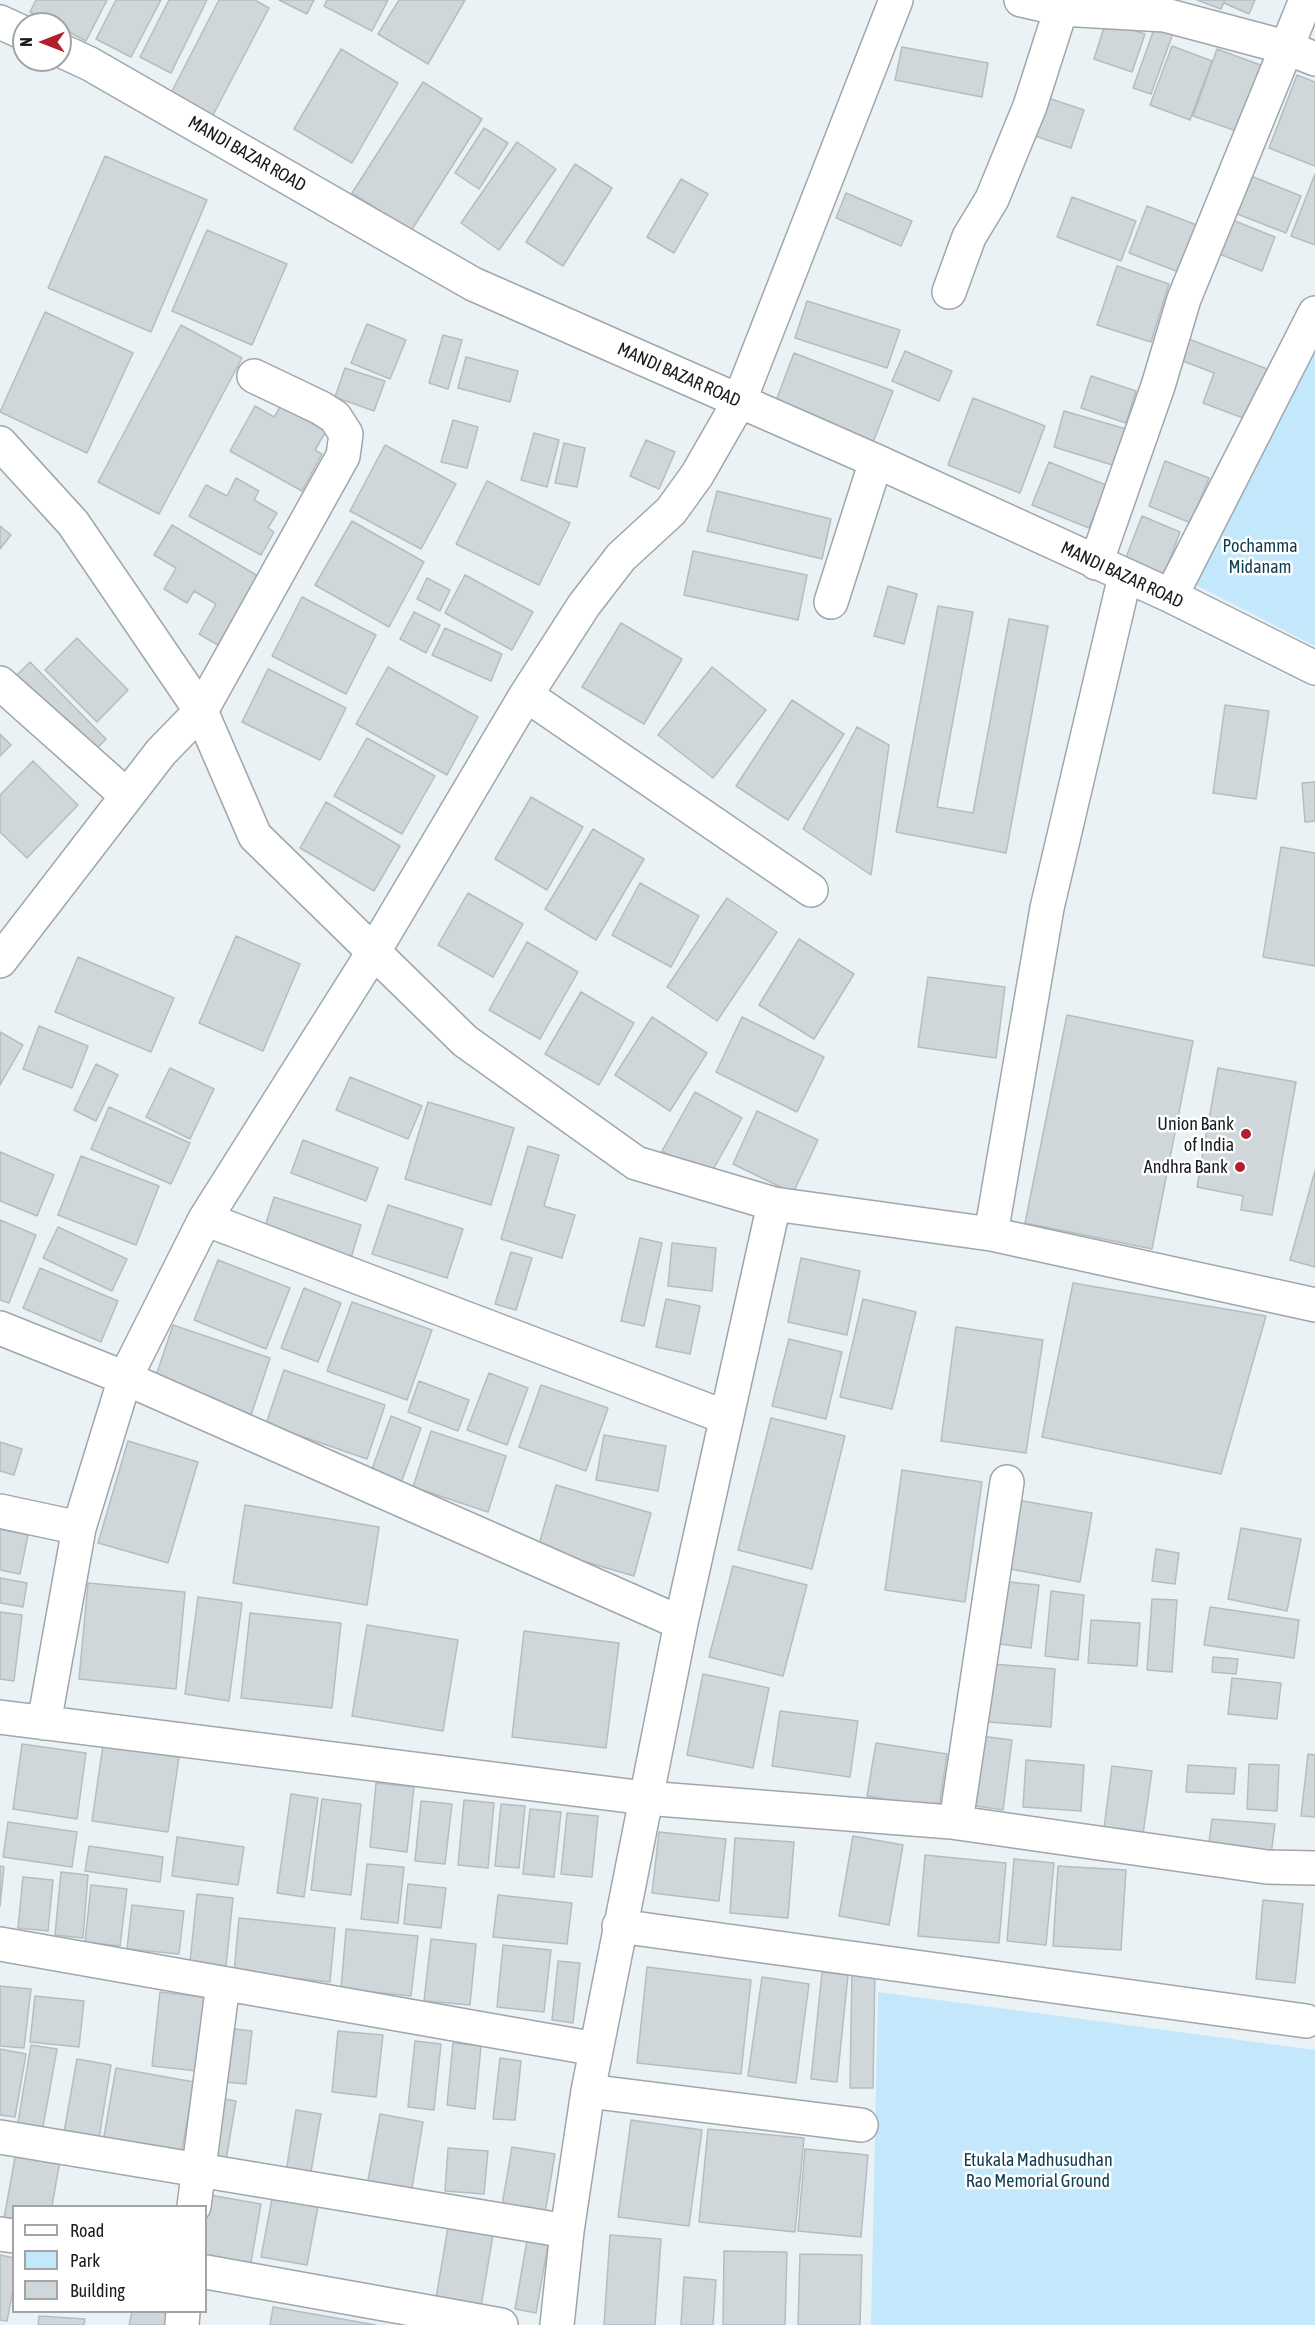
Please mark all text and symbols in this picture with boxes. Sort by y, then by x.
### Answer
north arrow [12,12,72,72]
text: N [17,37,35,47]
street label: MANDI BAZAR ROAD [184,111,310,197]
street label: MANDI BAZAR ROAD [614,338,744,412]
park label: Pochamma Midanam [1222,535,1298,578]
street label: MANDI BAZAR ROAD [1057,537,1187,613]
place label: Union Bank of India [1157,1113,1234,1156]
marker: Union Bank of India [1239,1127,1253,1141]
place label: Andhra Bank [1144,1156,1228,1178]
marker: Andhra Bank [1233,1160,1247,1174]
park label: Etukala Madhusudhan Rao Memorial Ground [963,2149,1113,2192]
legend [12,2205,207,2313]
text: Road [70,2220,104,2241]
text: Park [70,2250,100,2271]
text: Building [70,2280,125,2301]

